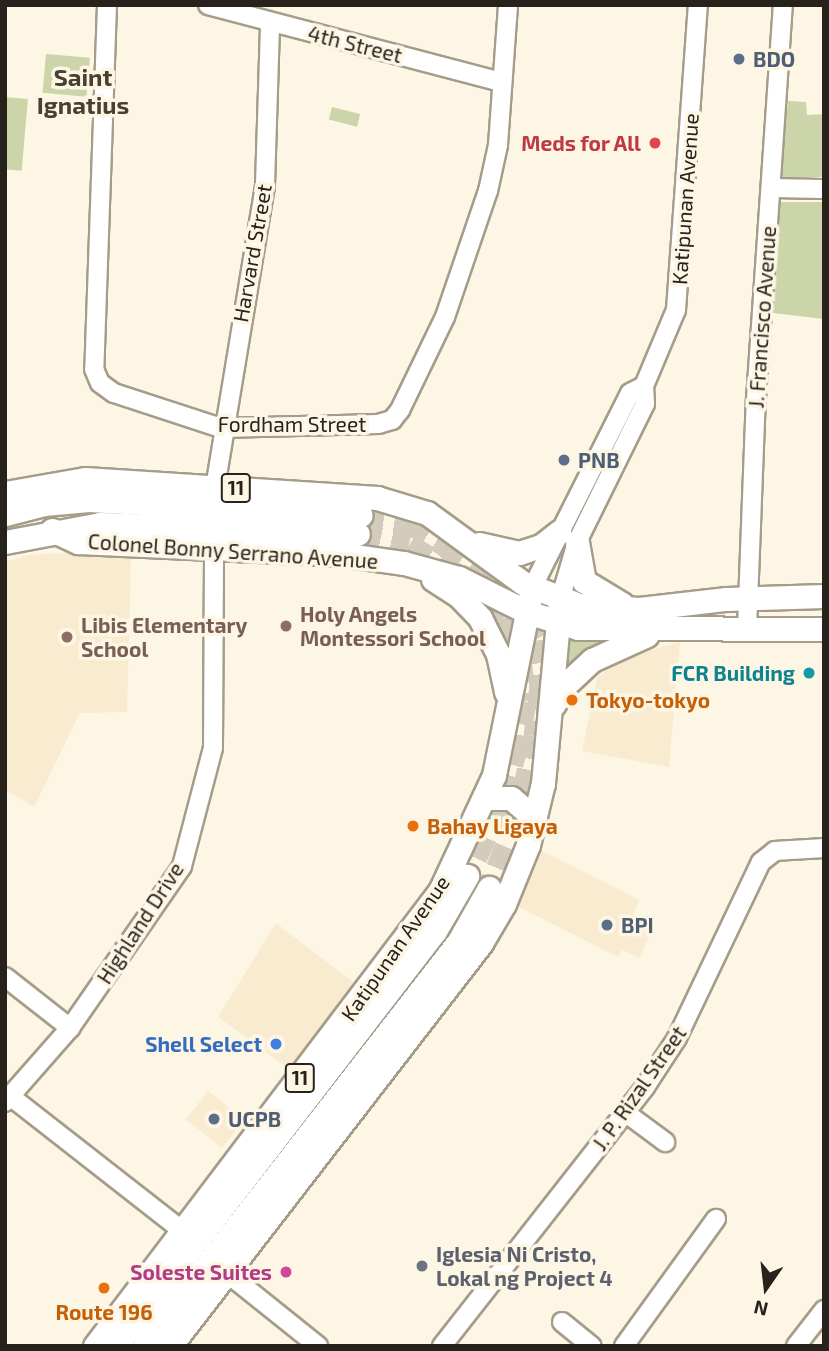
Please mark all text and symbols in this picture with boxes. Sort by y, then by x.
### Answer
street label: 4th Street [305,20,405,68]
place label: BDO [753,46,795,72]
marker: BDO [731,51,747,67]
district label: Saint Ignatius [37,63,129,119]
street label: Katipunan Avenue [666,112,704,286]
place label: Meds for All [520,130,641,156]
marker: Meds for All [647,135,663,151]
street label: Harvard Street [227,182,277,324]
street label: J. Francisco Avenue [743,225,781,409]
street label: Fordham Street [218,411,366,437]
place label: PNB [578,447,620,473]
marker: PNB [556,452,572,468]
road number: 11 [220,472,252,503]
street label: Colonel Bonny Serrano Avenue [86,528,380,574]
place label: Holy Angels Montessori School [300,601,486,651]
place label: Libis Elementary School [81,612,247,662]
marker: Holy Angels Montessori School [278,618,294,634]
marker: Libis Elementary School [59,629,75,645]
place label: FCR Building [671,660,795,686]
marker: FCR Building [801,665,817,681]
place label: Tokyo-tokyo [586,687,710,713]
marker: Tokyo-tokyo [564,692,580,708]
place label: Bahay Ligaya [427,813,558,839]
marker: Bahay Ligaya [405,818,421,834]
street label: Highland Drive [91,858,189,988]
street label: Katipunan Avenue [335,870,455,1026]
place label: BPI [621,912,654,938]
marker: BPI [599,917,615,933]
street label: J. P. Rizal Street [587,1021,691,1155]
place label: Shell Select [145,1031,262,1057]
marker: Shell Select [268,1036,284,1052]
road number: 11 [284,1062,316,1094]
place label: UCPB [228,1106,281,1132]
marker: UCPB [206,1111,222,1127]
place label: Iglesia Ni Cristo, Lokal ng Project 4 [436,1241,613,1291]
north arrow [731,1253,801,1323]
marker: Iglesia Ni Cristo, Lokal ng Project 4 [414,1258,430,1274]
place label: Soleste Suites [130,1259,272,1285]
marker: Soleste Suites [278,1264,294,1280]
marker: Route 196 [96,1280,112,1296]
text: N [751,1296,770,1322]
place label: Route 196 [55,1299,153,1325]

